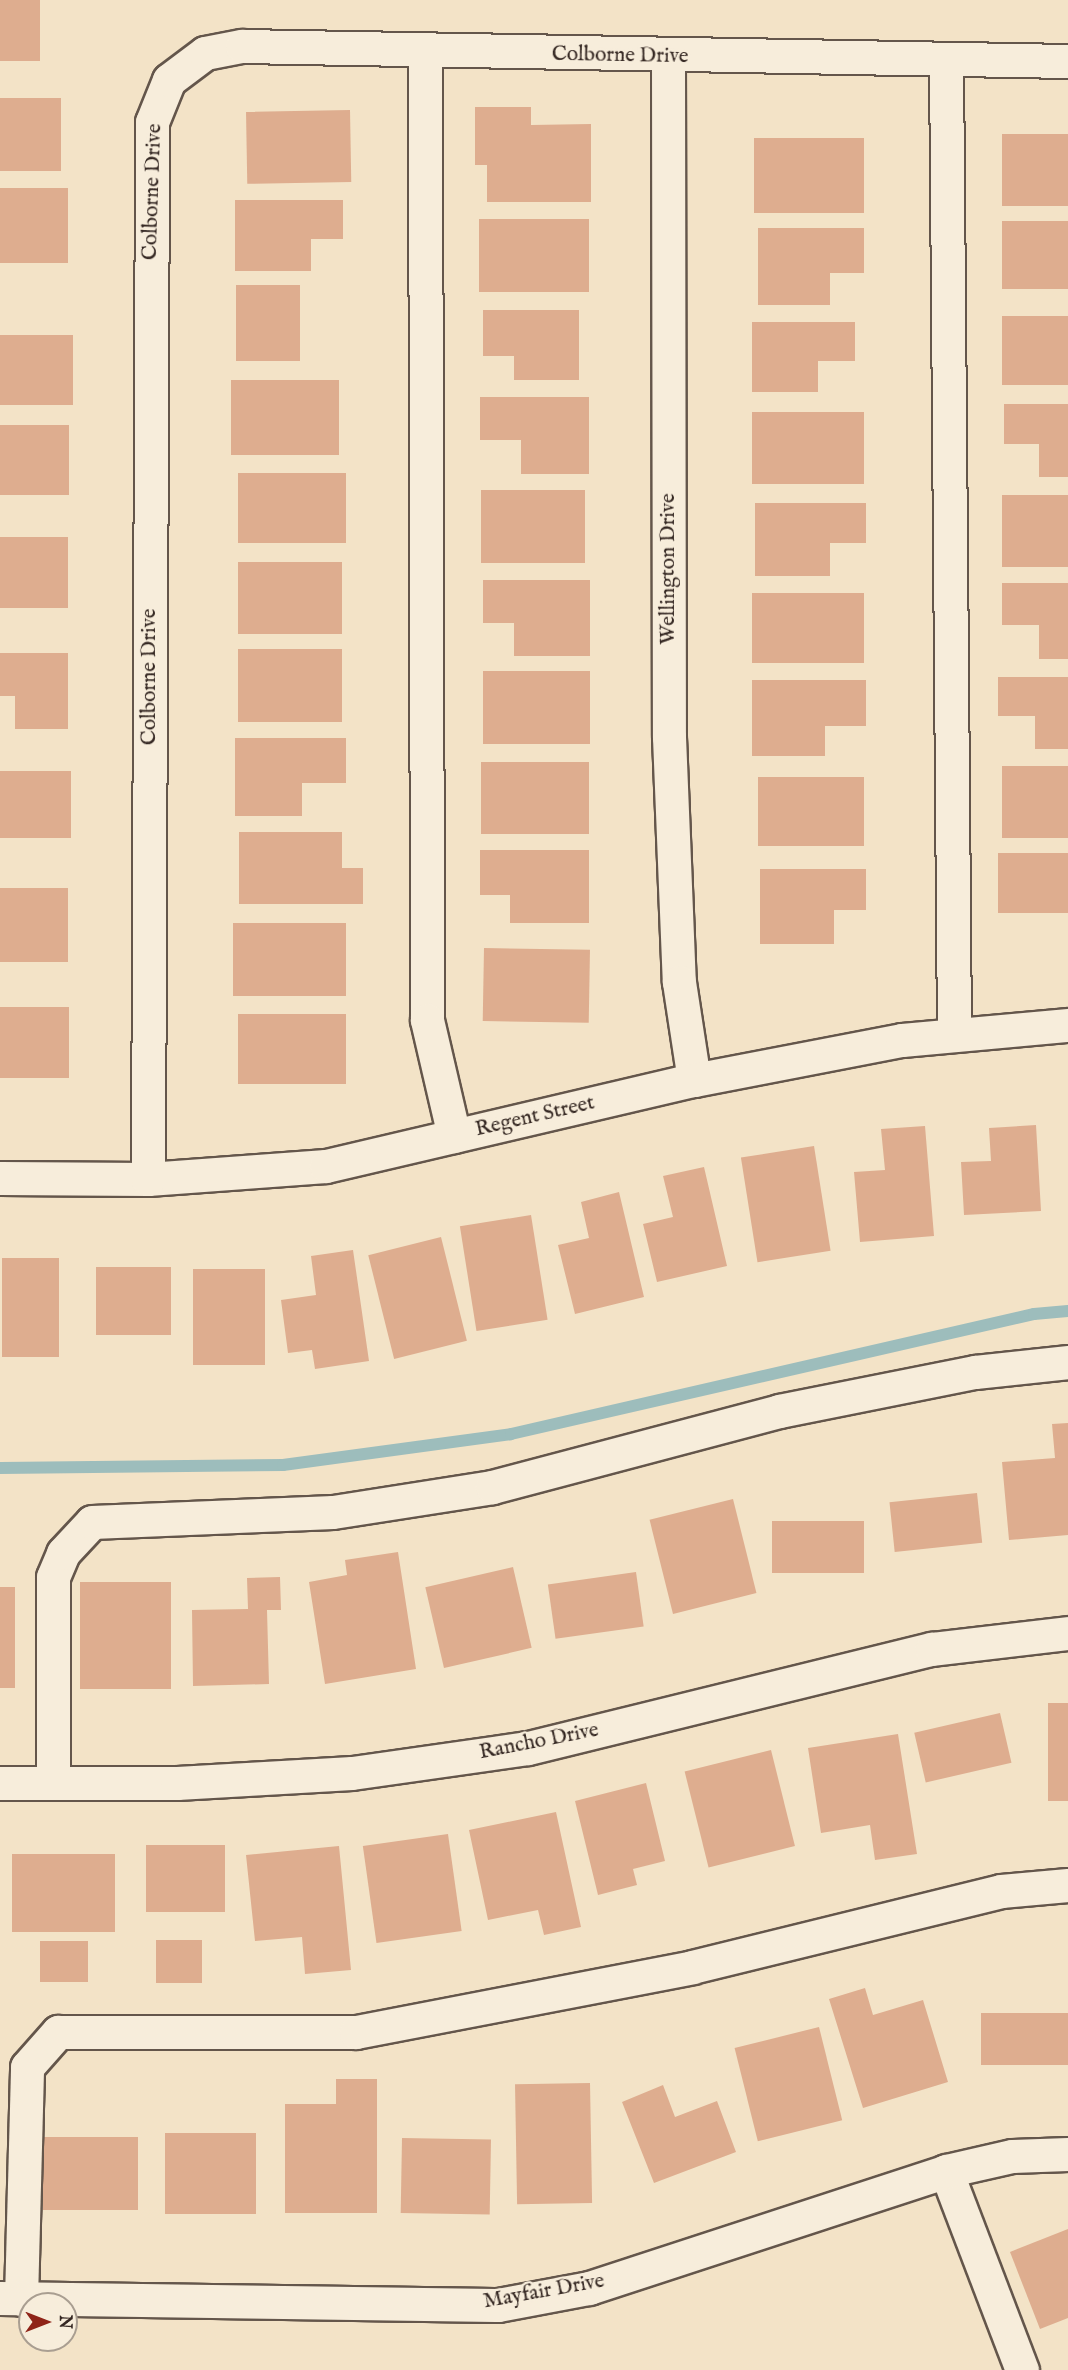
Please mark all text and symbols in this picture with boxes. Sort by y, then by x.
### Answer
street label: Colborne Drive [552,42,688,70]
street label: Colborne Drive [138,123,168,261]
street label: Wellington Drive [656,493,682,645]
street label: Colborne Drive [137,609,163,745]
street label: Regent Street [473,1091,597,1143]
street label: Rancho Drive [477,1718,601,1766]
street label: Mayfair Drive [482,2269,606,2315]
north arrow [18,2292,78,2352]
text: N [54,2315,74,2329]

